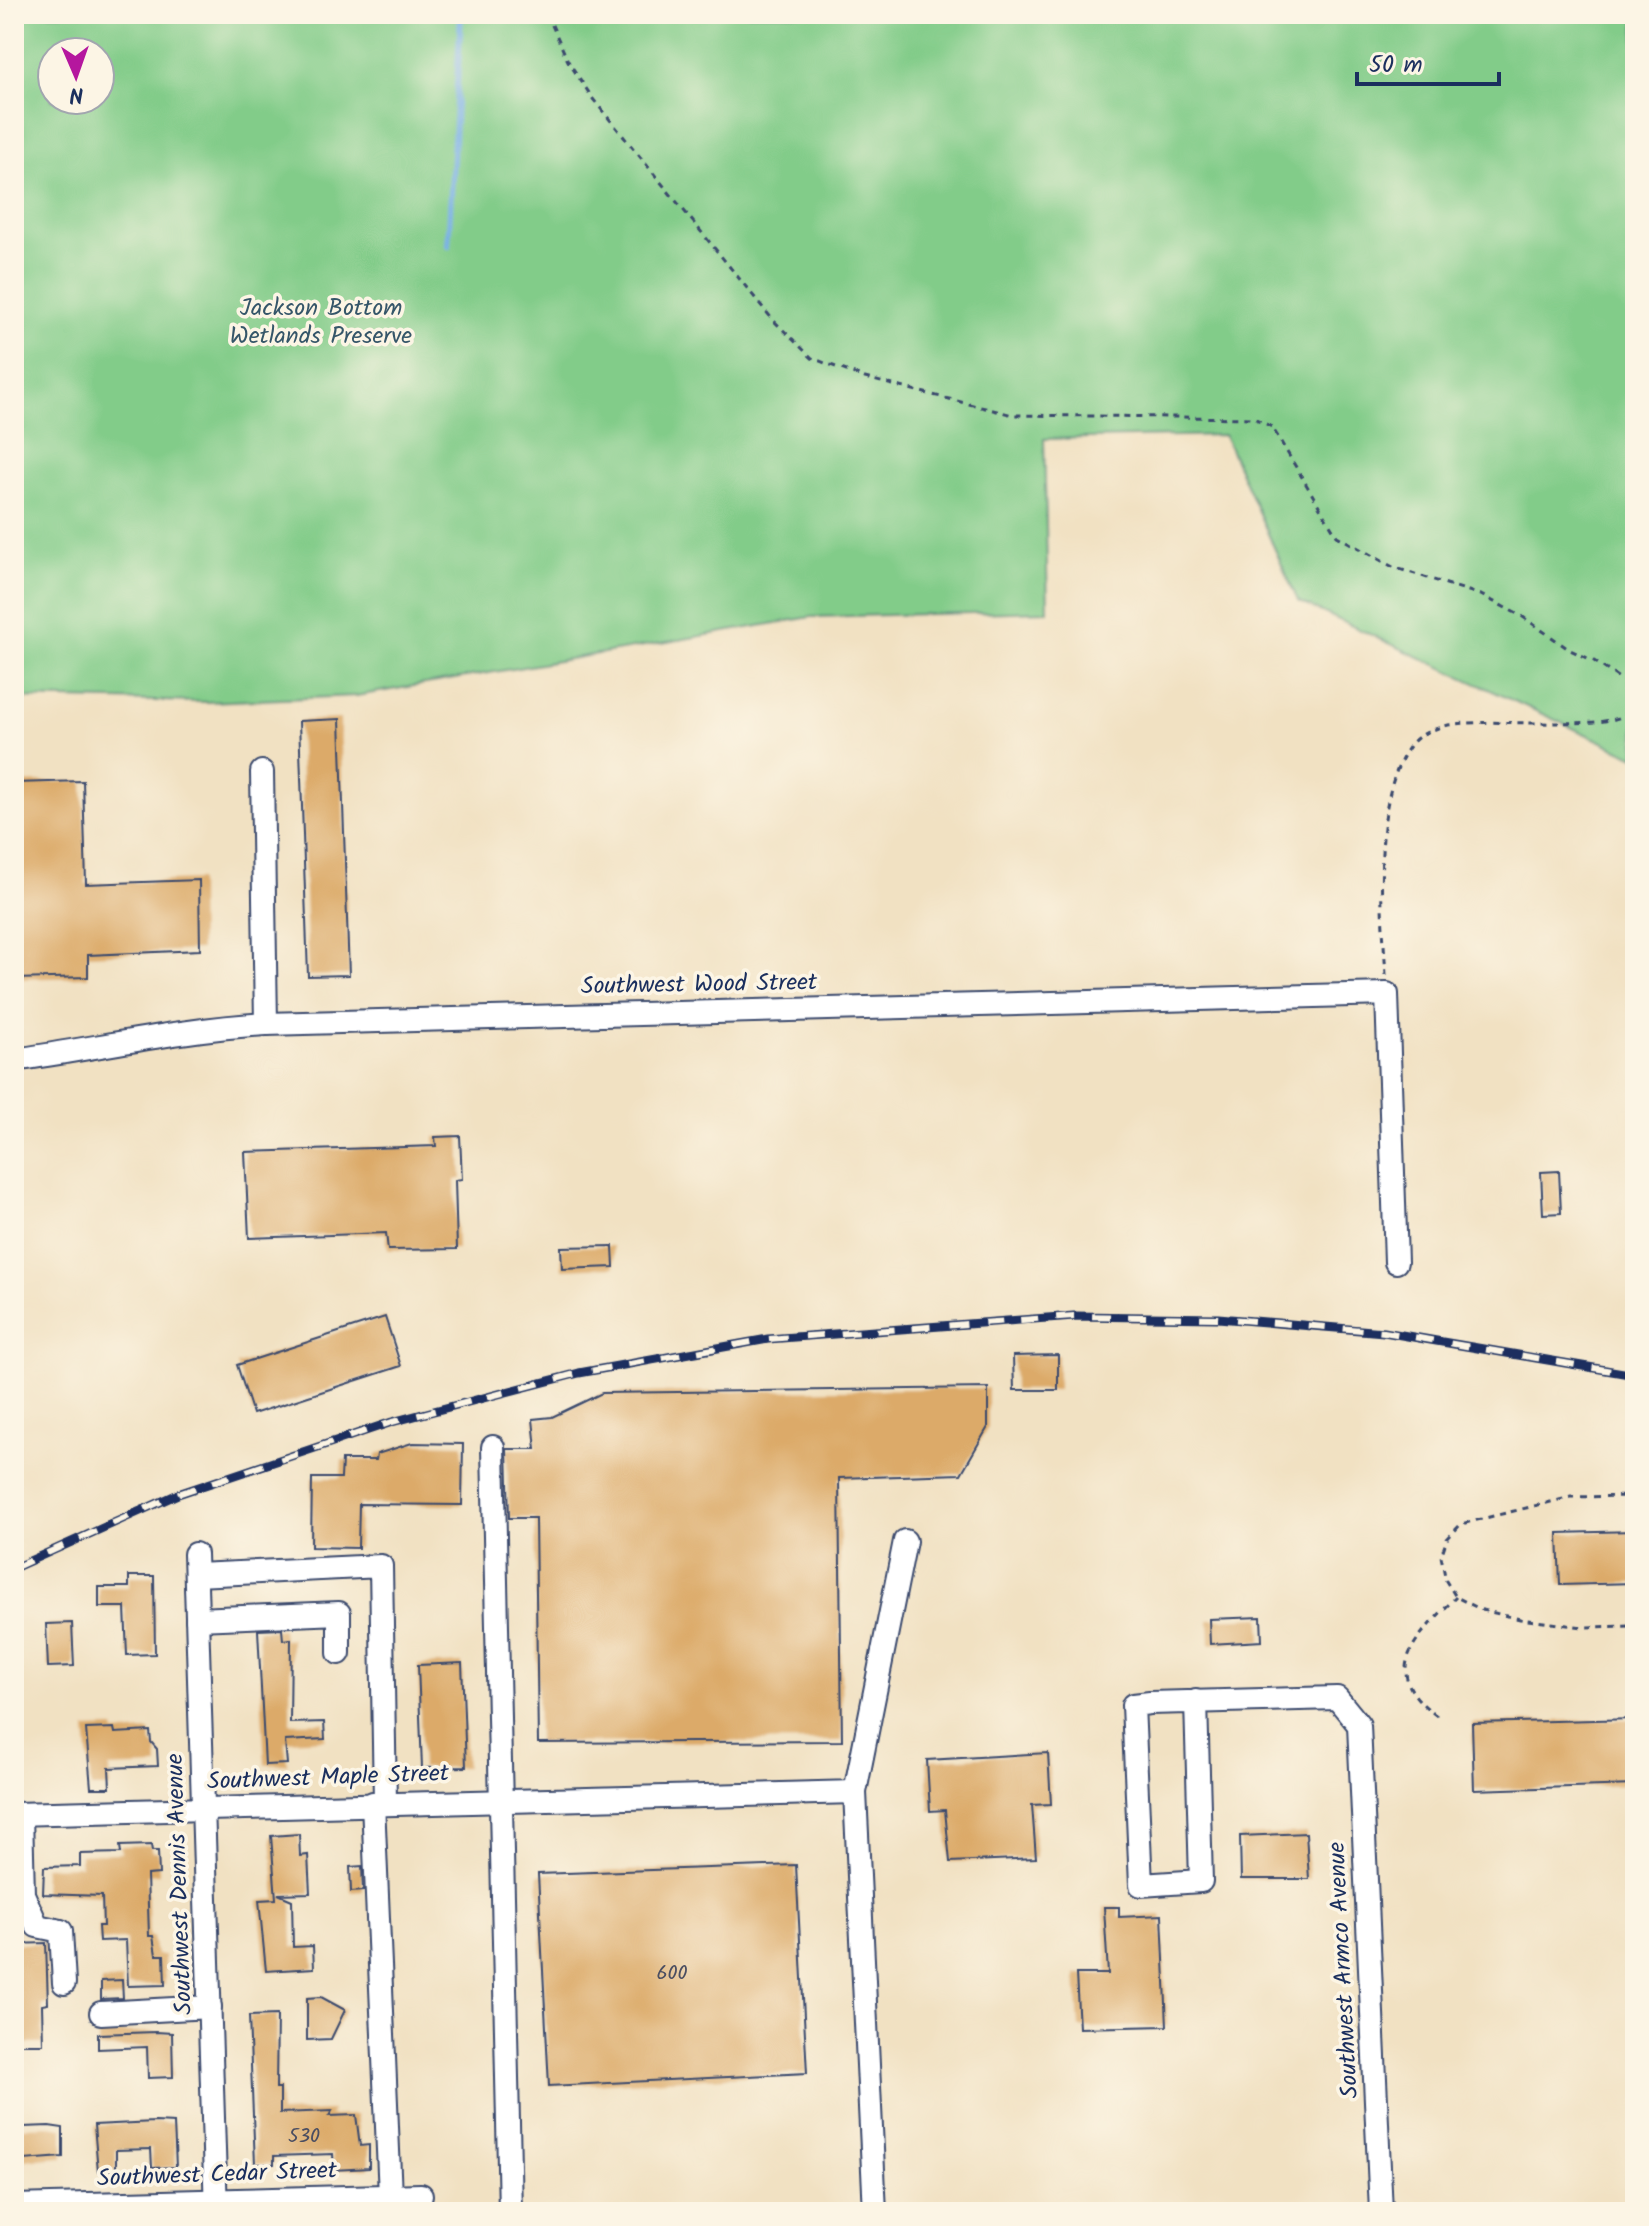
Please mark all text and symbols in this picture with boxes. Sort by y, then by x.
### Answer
north arrow [36,36,116,116]
scale bar [1357,36,1499,86]
text: 50 m [1369,46,1423,85]
text: N [69,76,84,111]
park label: Jackson Bottom Wetlands Preserve [230,289,412,356]
street label: Southwest Wood Street [580,963,818,1007]
street label: Southwest Dennis Avenue [156,1752,204,2015]
street label: Southwest Maple Street [206,1754,450,1802]
street label: Southwest Armco Avenue [1318,1841,1370,2099]
house number: 600 [656,1958,688,1990]
house number: 530 [288,2121,320,2153]
street label: Southwest Cedar Street [96,2151,338,2199]

